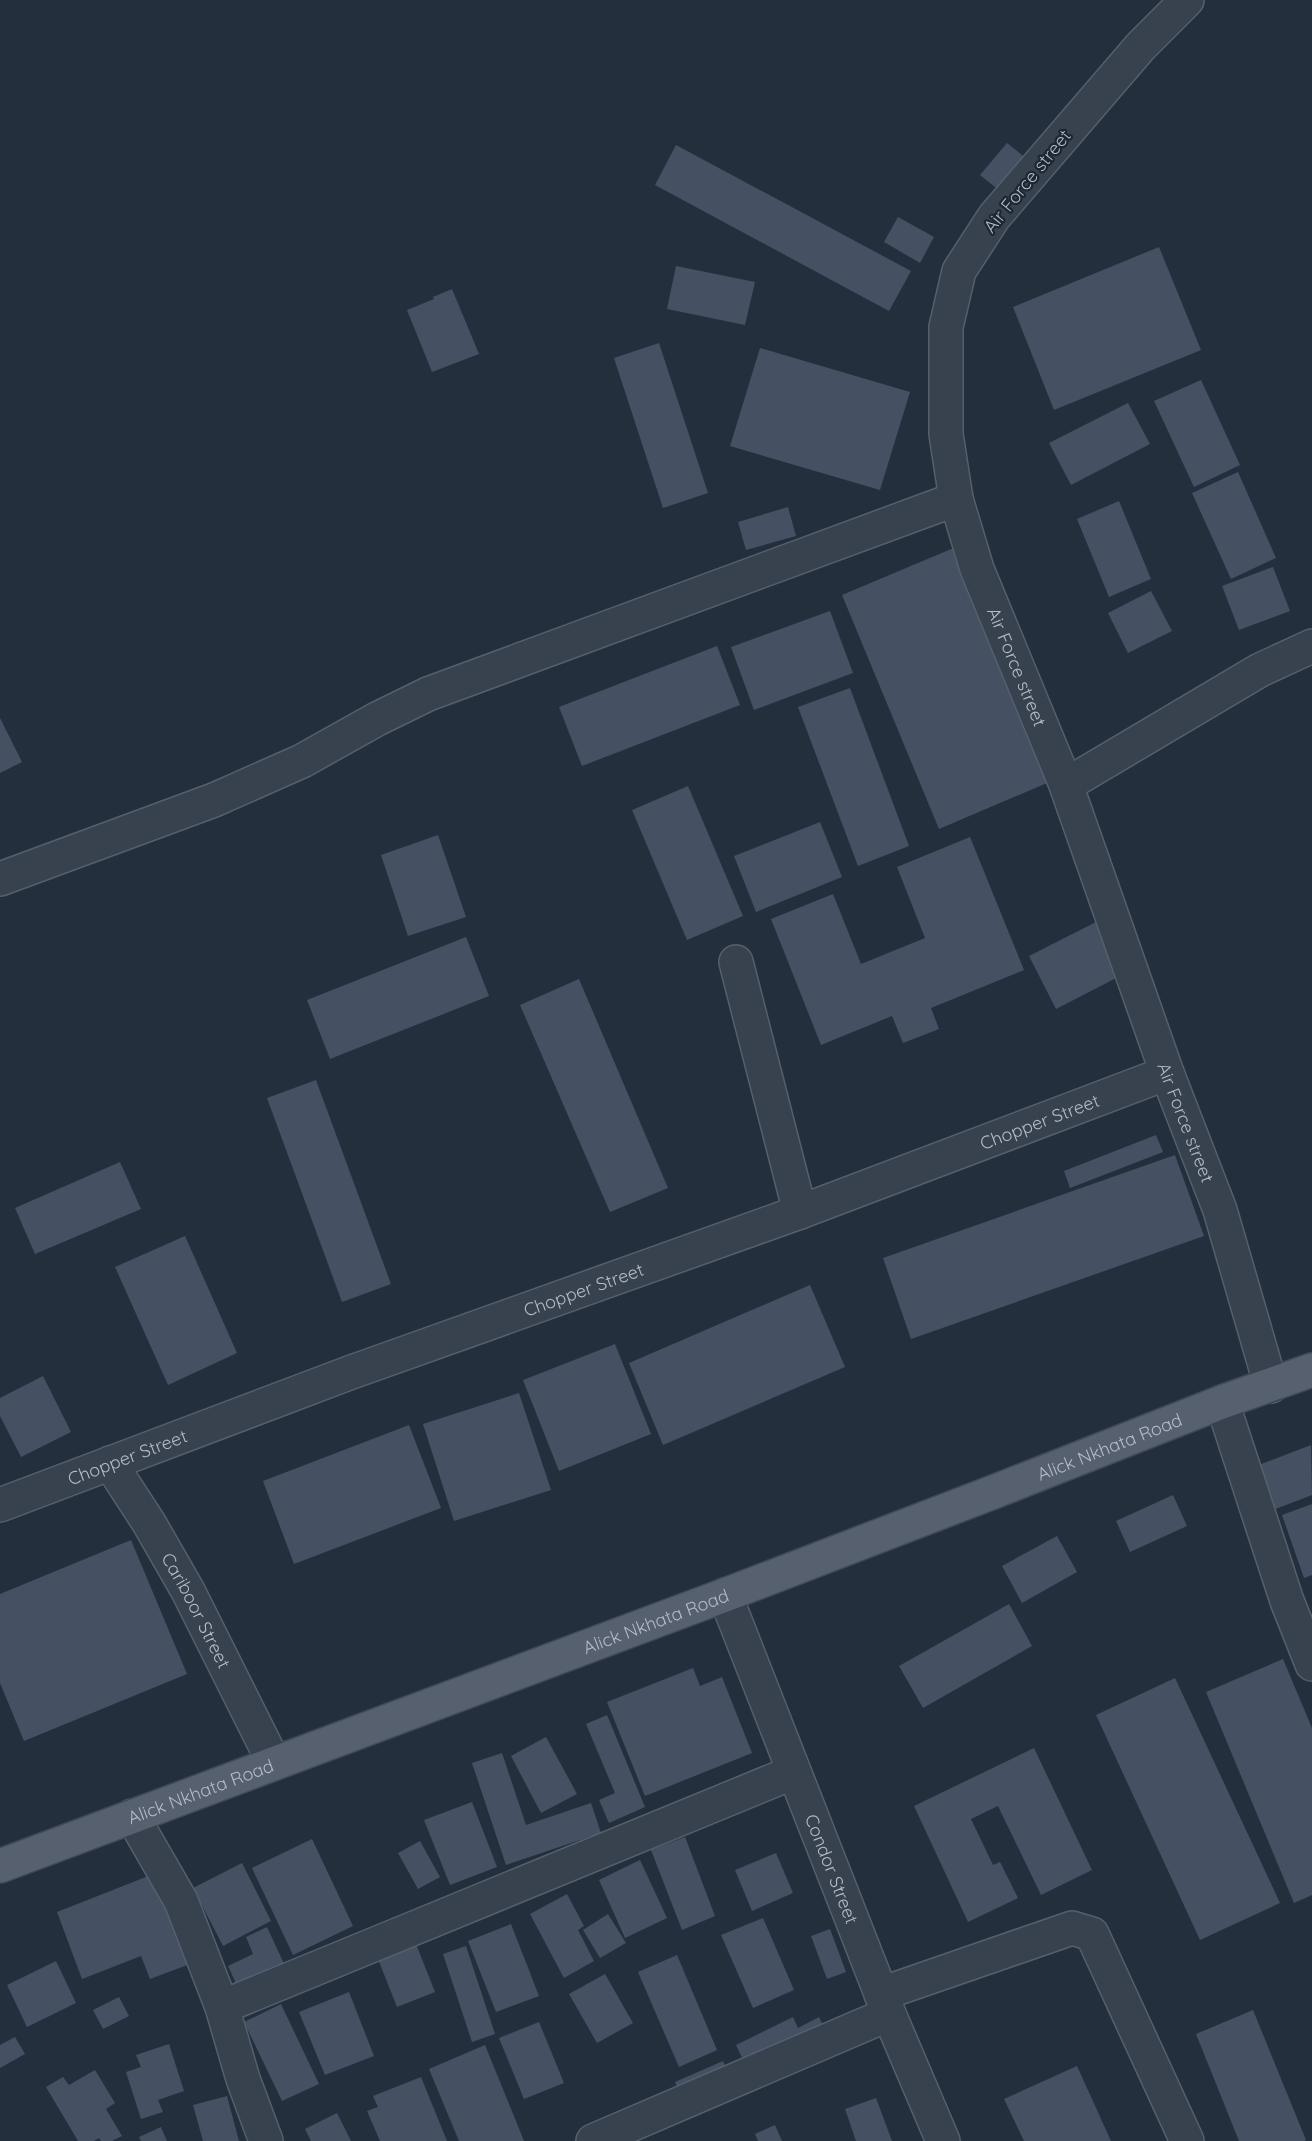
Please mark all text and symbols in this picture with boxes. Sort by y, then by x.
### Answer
street label: Air Force street [978,125,1076,237]
street label: Air Force street [983,604,1052,730]
street label: Air Force street [1153,1059,1220,1186]
street label: Chopper Street [976,1088,1102,1154]
street label: Chopper Street [520,1257,647,1321]
street label: Alick Nkhata Road [1033,1407,1185,1485]
street label: Chopper Street [64,1424,190,1490]
street label: Cariboor Street [157,1548,236,1672]
street label: Alick Nkhata Road [580,1583,732,1659]
street label: Alick Nkhata Road [124,1753,277,1829]
street label: Condor Street [800,1811,864,1927]

